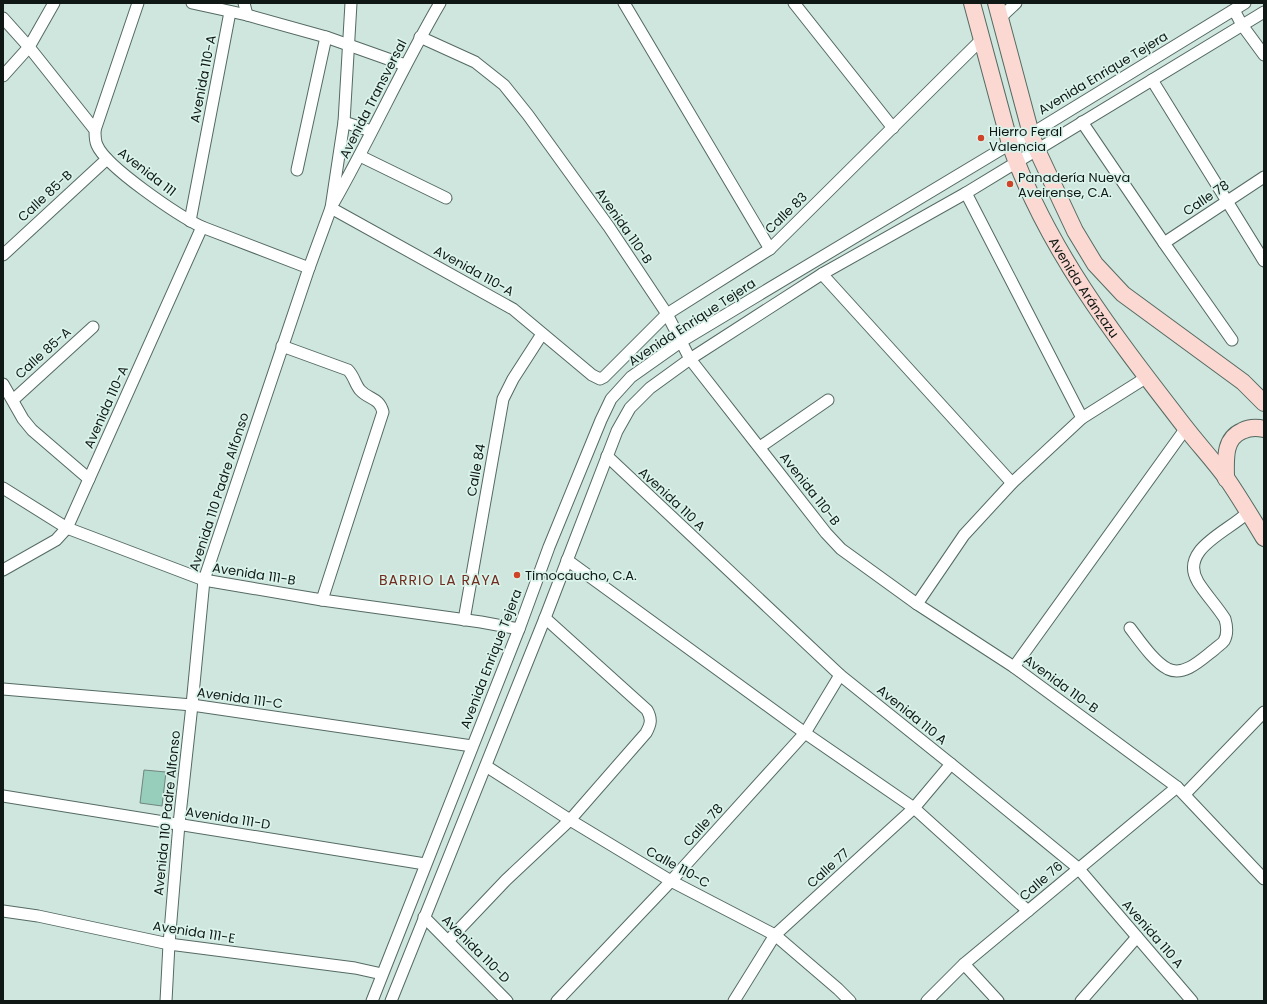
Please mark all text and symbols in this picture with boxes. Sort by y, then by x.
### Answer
street label: Avenida Enrique Tejera [1035,27,1171,119]
street label: Avenida 110-A [185,33,221,125]
street label: Avenida Transversal [335,36,411,162]
place label: Hierro Feral Valencia [989,122,1062,156]
marker: Hierro Feral Valencia [976,133,986,143]
street label: Avenida 111 [114,143,180,201]
street label: Calle 85-B [14,166,76,226]
place label: Panadería Nueva Aveirense, C.A. [1018,168,1130,202]
street label: Calle 78 [1179,176,1233,220]
marker: Panadería Nueva Aveirense, C.A. [1005,179,1015,189]
street label: Avenida 110-B [591,184,657,268]
street label: Calle 83 [760,188,812,238]
street label: Avenida Aránzazu [1045,234,1124,342]
street label: Avenida 110-A [430,241,518,301]
street label: Avenida Enrique Tejera [625,274,759,370]
street label: Calle 85-A [11,323,75,383]
street label: Avenida 110-A [79,362,133,452]
street label: Avenida 110 Padre Alfonso [184,410,254,574]
street label: Calle 84 [462,442,490,498]
street label: Avenida 110-B [775,448,845,530]
street label: Avenida 110 A [634,463,710,535]
street label: Avenida 111-B [211,558,297,590]
place label: Timocaucho, C.A. [525,566,637,585]
district label: BARRIO LA RAYA [379,570,501,590]
marker: Timocaucho, C.A. [512,570,522,580]
street label: Avenida Enrique Tejera [456,586,526,732]
street label: Avenida 110-B [1020,650,1102,718]
street label: Avenida 110 A [873,681,951,749]
street label: Avenida 111-C [196,683,284,713]
street label: Avenida 110 Padre Alfonso [149,729,185,897]
street label: Calle 78 [679,799,727,851]
street label: Avenida 111-D [184,802,272,834]
street label: Calle 110-C [643,842,713,892]
street label: Calle 77 [803,844,853,892]
street label: Calle 76 [1015,857,1067,905]
street label: Avenida 110 A [1118,896,1188,973]
street label: Avenida 110-D [438,911,514,987]
street label: Avenida 111-E [152,916,236,948]

